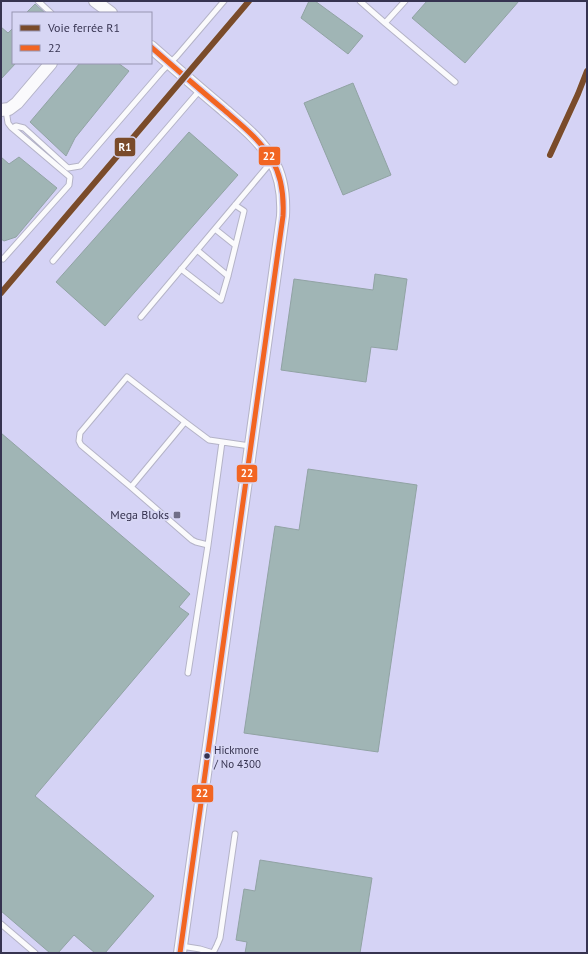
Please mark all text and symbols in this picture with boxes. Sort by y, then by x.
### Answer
legend [12,12,152,64]
text: Voie ferrée R1 [47,20,120,35]
text: 22 [48,40,61,55]
line badge: R1 [114,137,136,157]
text: R1 [119,140,131,154]
line badge: 22 [258,146,281,166]
text: 22 [263,149,275,163]
line badge: 22 [236,464,258,483]
text: 22 [241,466,253,480]
place label: Mega Bloks [110,507,169,522]
marker: Mega Bloks [172,510,182,520]
place label: Hickmore / No 4300 [213,743,261,771]
marker: Hickmore / No 4300 [202,751,212,761]
line badge: 22 [191,784,214,803]
text: 22 [196,786,208,800]

